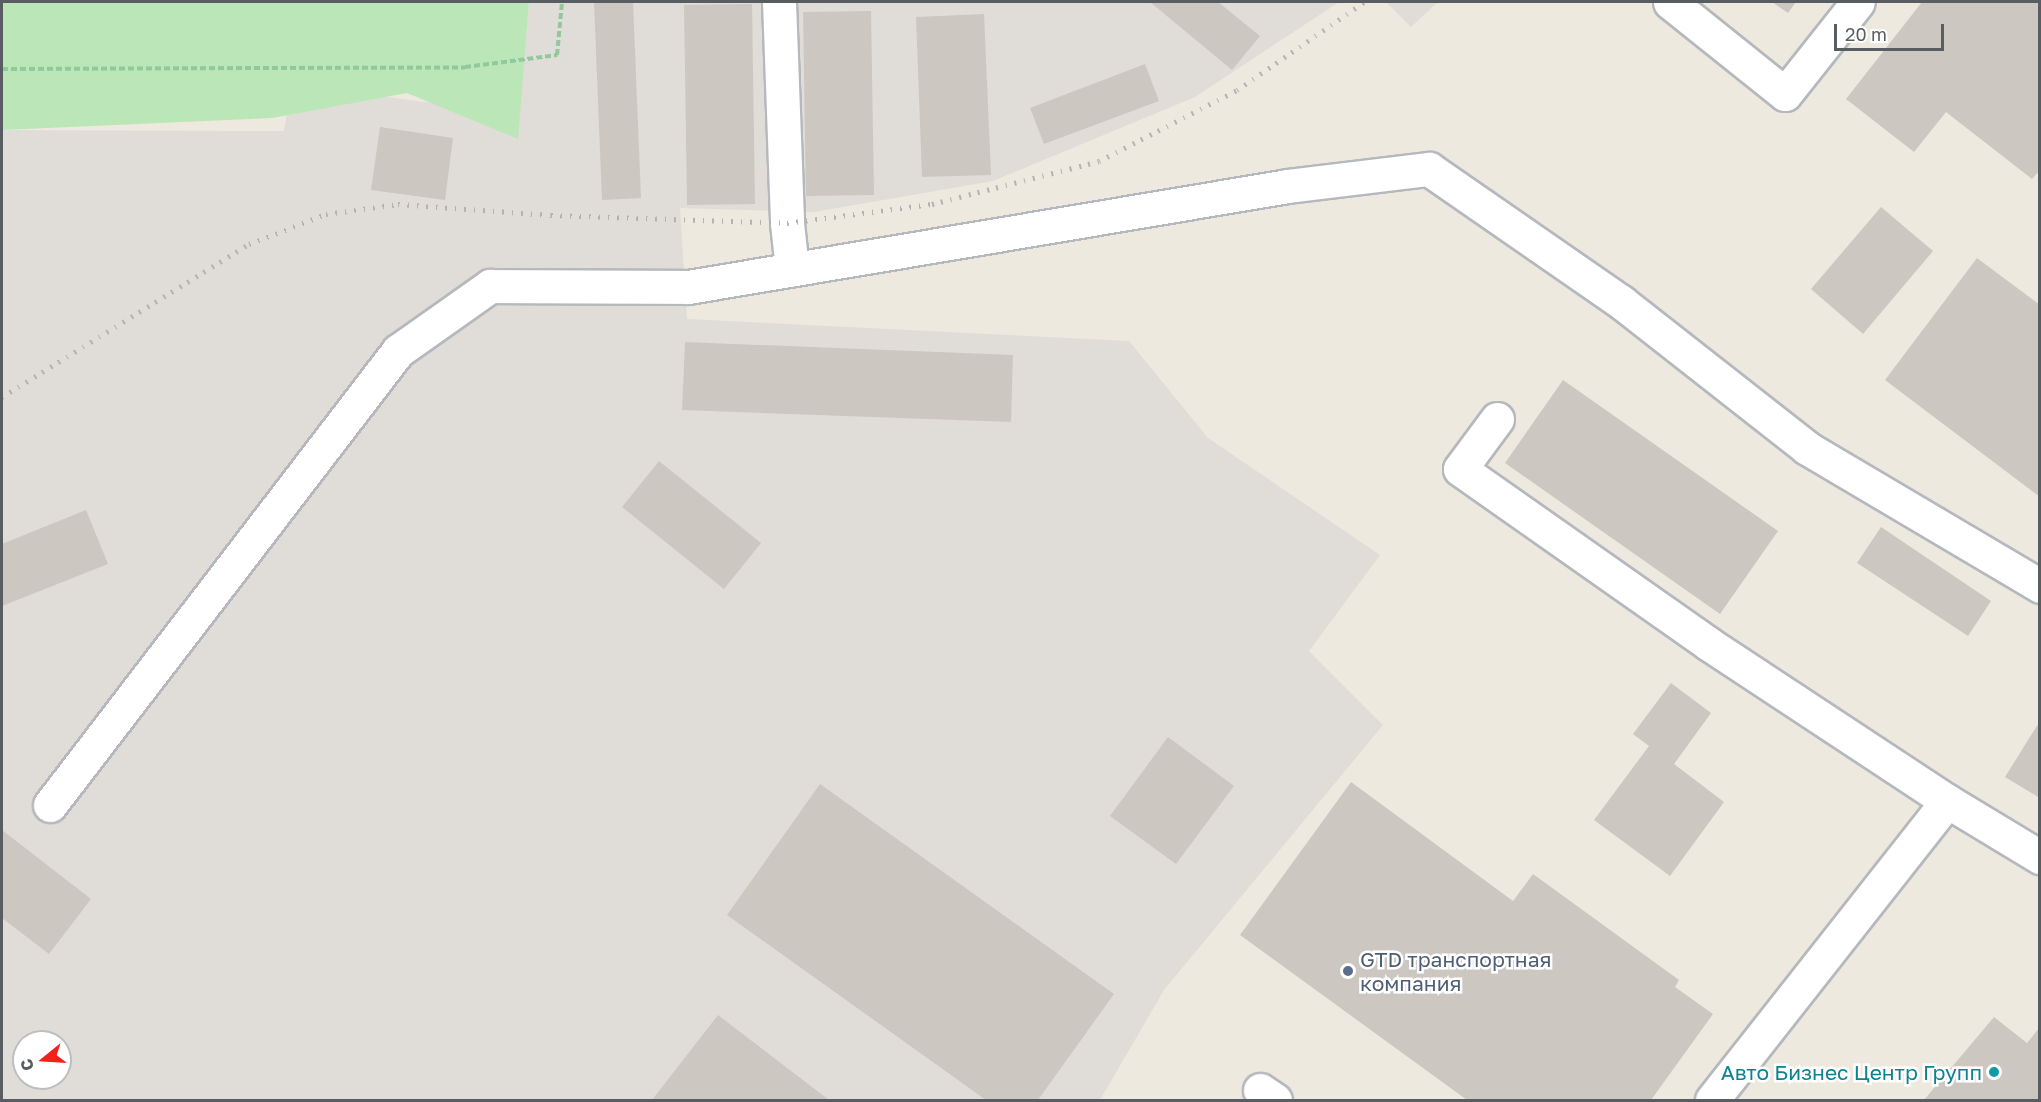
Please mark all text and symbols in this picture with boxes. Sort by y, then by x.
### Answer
scale bar [1837,12,1946,50]
text: 20 m [1845,23,1887,45]
place label: GTD транспортная компания [1360,946,1552,996]
marker: GTD транспортная компания [1341,964,1355,978]
north arrow [12,1030,72,1090]
text: С [16,1056,38,1073]
place label: Авто Бизнес Центр Групп [1721,1059,1982,1085]
marker: Авто Бизнес Центр Групп [1987,1065,2001,1079]

